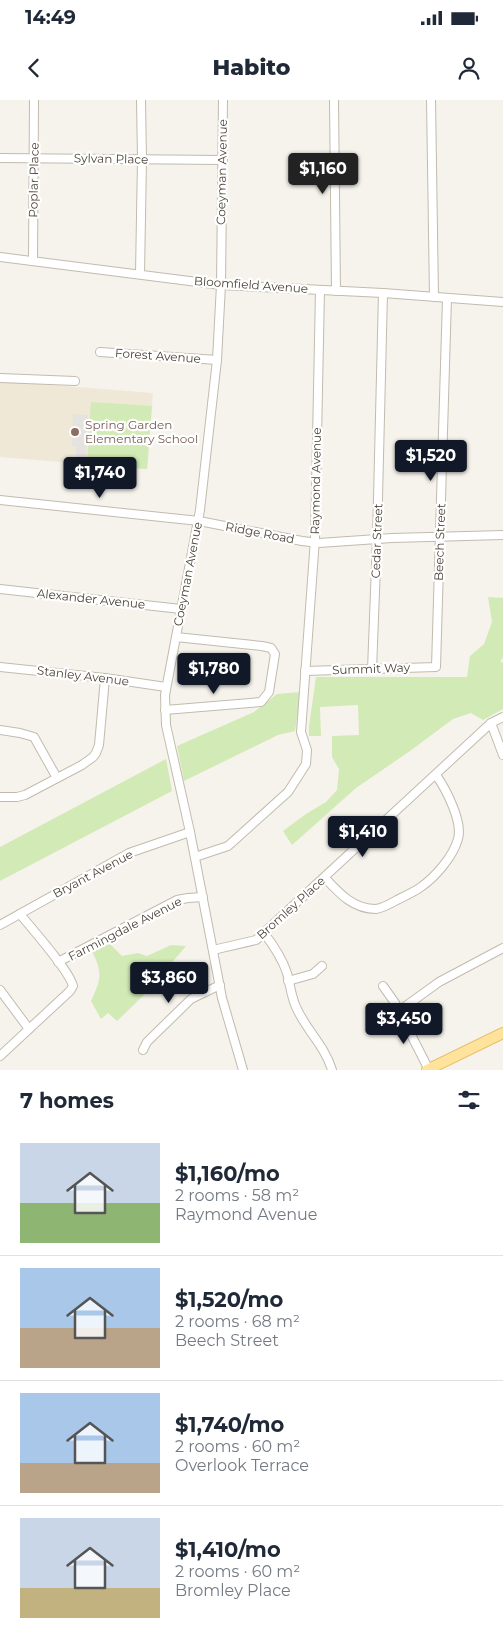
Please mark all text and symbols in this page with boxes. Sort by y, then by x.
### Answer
text: 14:49 [25,6,76,29]
icon: back [20,54,48,82]
text: Habito [213,54,290,81]
icon: person [455,54,483,82]
street label: Coeyman Avenue [213,119,230,225]
street label: Poplar Place [25,142,42,218]
street label: Sylvan Place [74,150,148,167]
pin: $1,160 [282,152,364,195]
text: $1,160 [299,159,347,178]
street label: Bloomfield Avenue [193,273,309,296]
street label: Forest Avenue [115,345,201,366]
place label: Spring Garden Elementary School [85,417,198,446]
marker: Spring Garden Elementary School [69,426,81,438]
street label: Raymond Avenue [307,427,324,535]
pin: $1,520 [390,440,472,482]
text: $1,520 [406,446,456,465]
pin: $1,740 [59,456,141,499]
text: $1,740 [74,463,126,482]
street label: Cedar Street [368,503,385,579]
street label: Beech Street [431,503,448,581]
street label: Ridge Road [224,518,296,547]
street label: Coeyman Avenue [170,521,205,627]
street label: Alexander Avenue [36,585,146,612]
pin: $1,780 [173,652,255,695]
text: $1,780 [188,659,240,678]
street label: Summit Way [332,660,411,677]
street label: Stanley Avenue [36,662,130,689]
pin: $1,410 [322,816,404,858]
text: $1,410 [339,822,387,841]
street label: Bryant Avenue [50,846,135,901]
street label: Bromley Place [253,873,328,942]
street label: Farmingdale Avenue [65,893,184,964]
pin: $3,860 [128,962,210,1004]
text: $3,860 [141,968,197,987]
pin: $3,450 [363,1002,445,1045]
text: $3,450 [376,1009,432,1028]
icon: filters [455,1086,483,1114]
text: 7 homes [20,1088,114,1113]
text: $1,160/mo [175,1161,280,1186]
icon: home [60,1163,120,1223]
text: 2 rooms · 58 m² [175,1186,299,1205]
text: Raymond Avenue [175,1205,318,1224]
text: $1,520/mo [175,1287,283,1312]
icon: home [60,1288,120,1348]
text: 2 rooms · 68 m² [175,1312,300,1331]
text: Beech Street [175,1331,279,1350]
text: $1,740/mo [175,1412,284,1437]
icon: home [60,1413,120,1473]
text: 2 rooms · 60 m² [175,1437,300,1456]
text: Overlook Terrace [175,1456,309,1475]
text: $1,410/mo [175,1537,281,1562]
icon: home [60,1538,120,1598]
text: 2 rooms · 60 m² [175,1562,300,1581]
text: Bromley Place [175,1581,291,1600]

